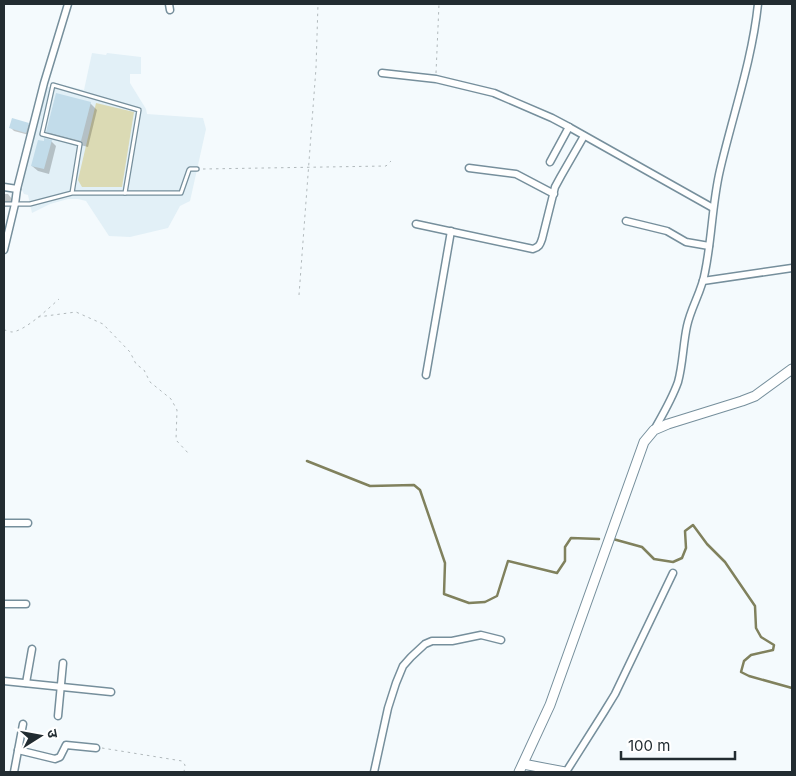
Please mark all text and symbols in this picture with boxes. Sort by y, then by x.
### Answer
north arrow [15,711,65,761]
text: उ [44,728,63,740]
scale bar [621,728,735,760]
text: 100 m [628,736,670,755]

